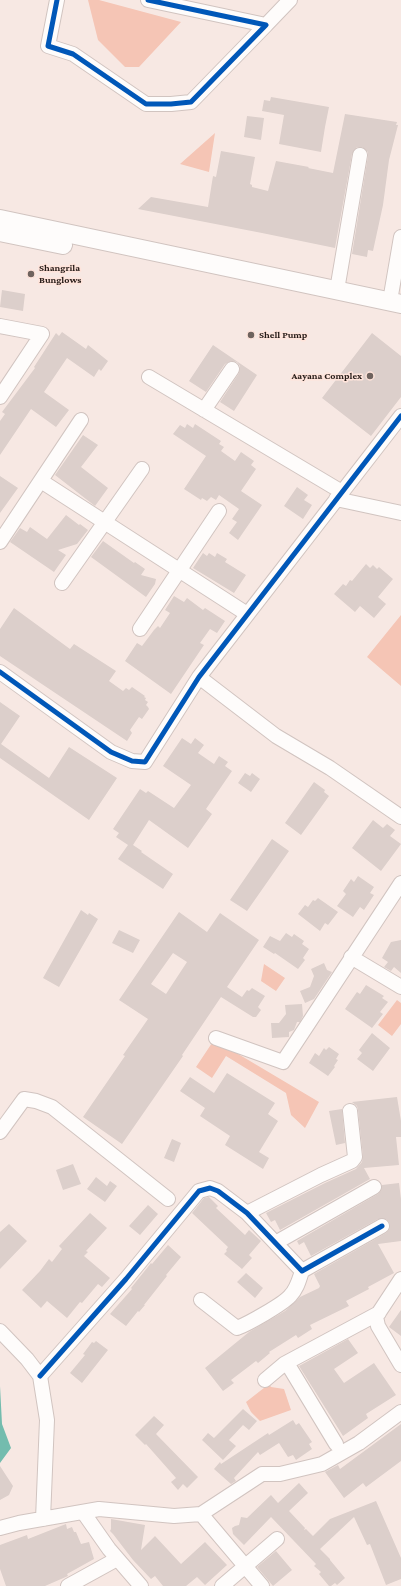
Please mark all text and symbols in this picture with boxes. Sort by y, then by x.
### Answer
place label: Shangrila Bunglows [39,262,81,286]
marker: Shangrila Bunglows [26,269,36,279]
place label: Shell Pump [259,329,307,341]
marker: Shell Pump [246,330,256,340]
place label: Aayana Complex [291,370,362,382]
marker: Aayana Complex [365,371,375,381]

